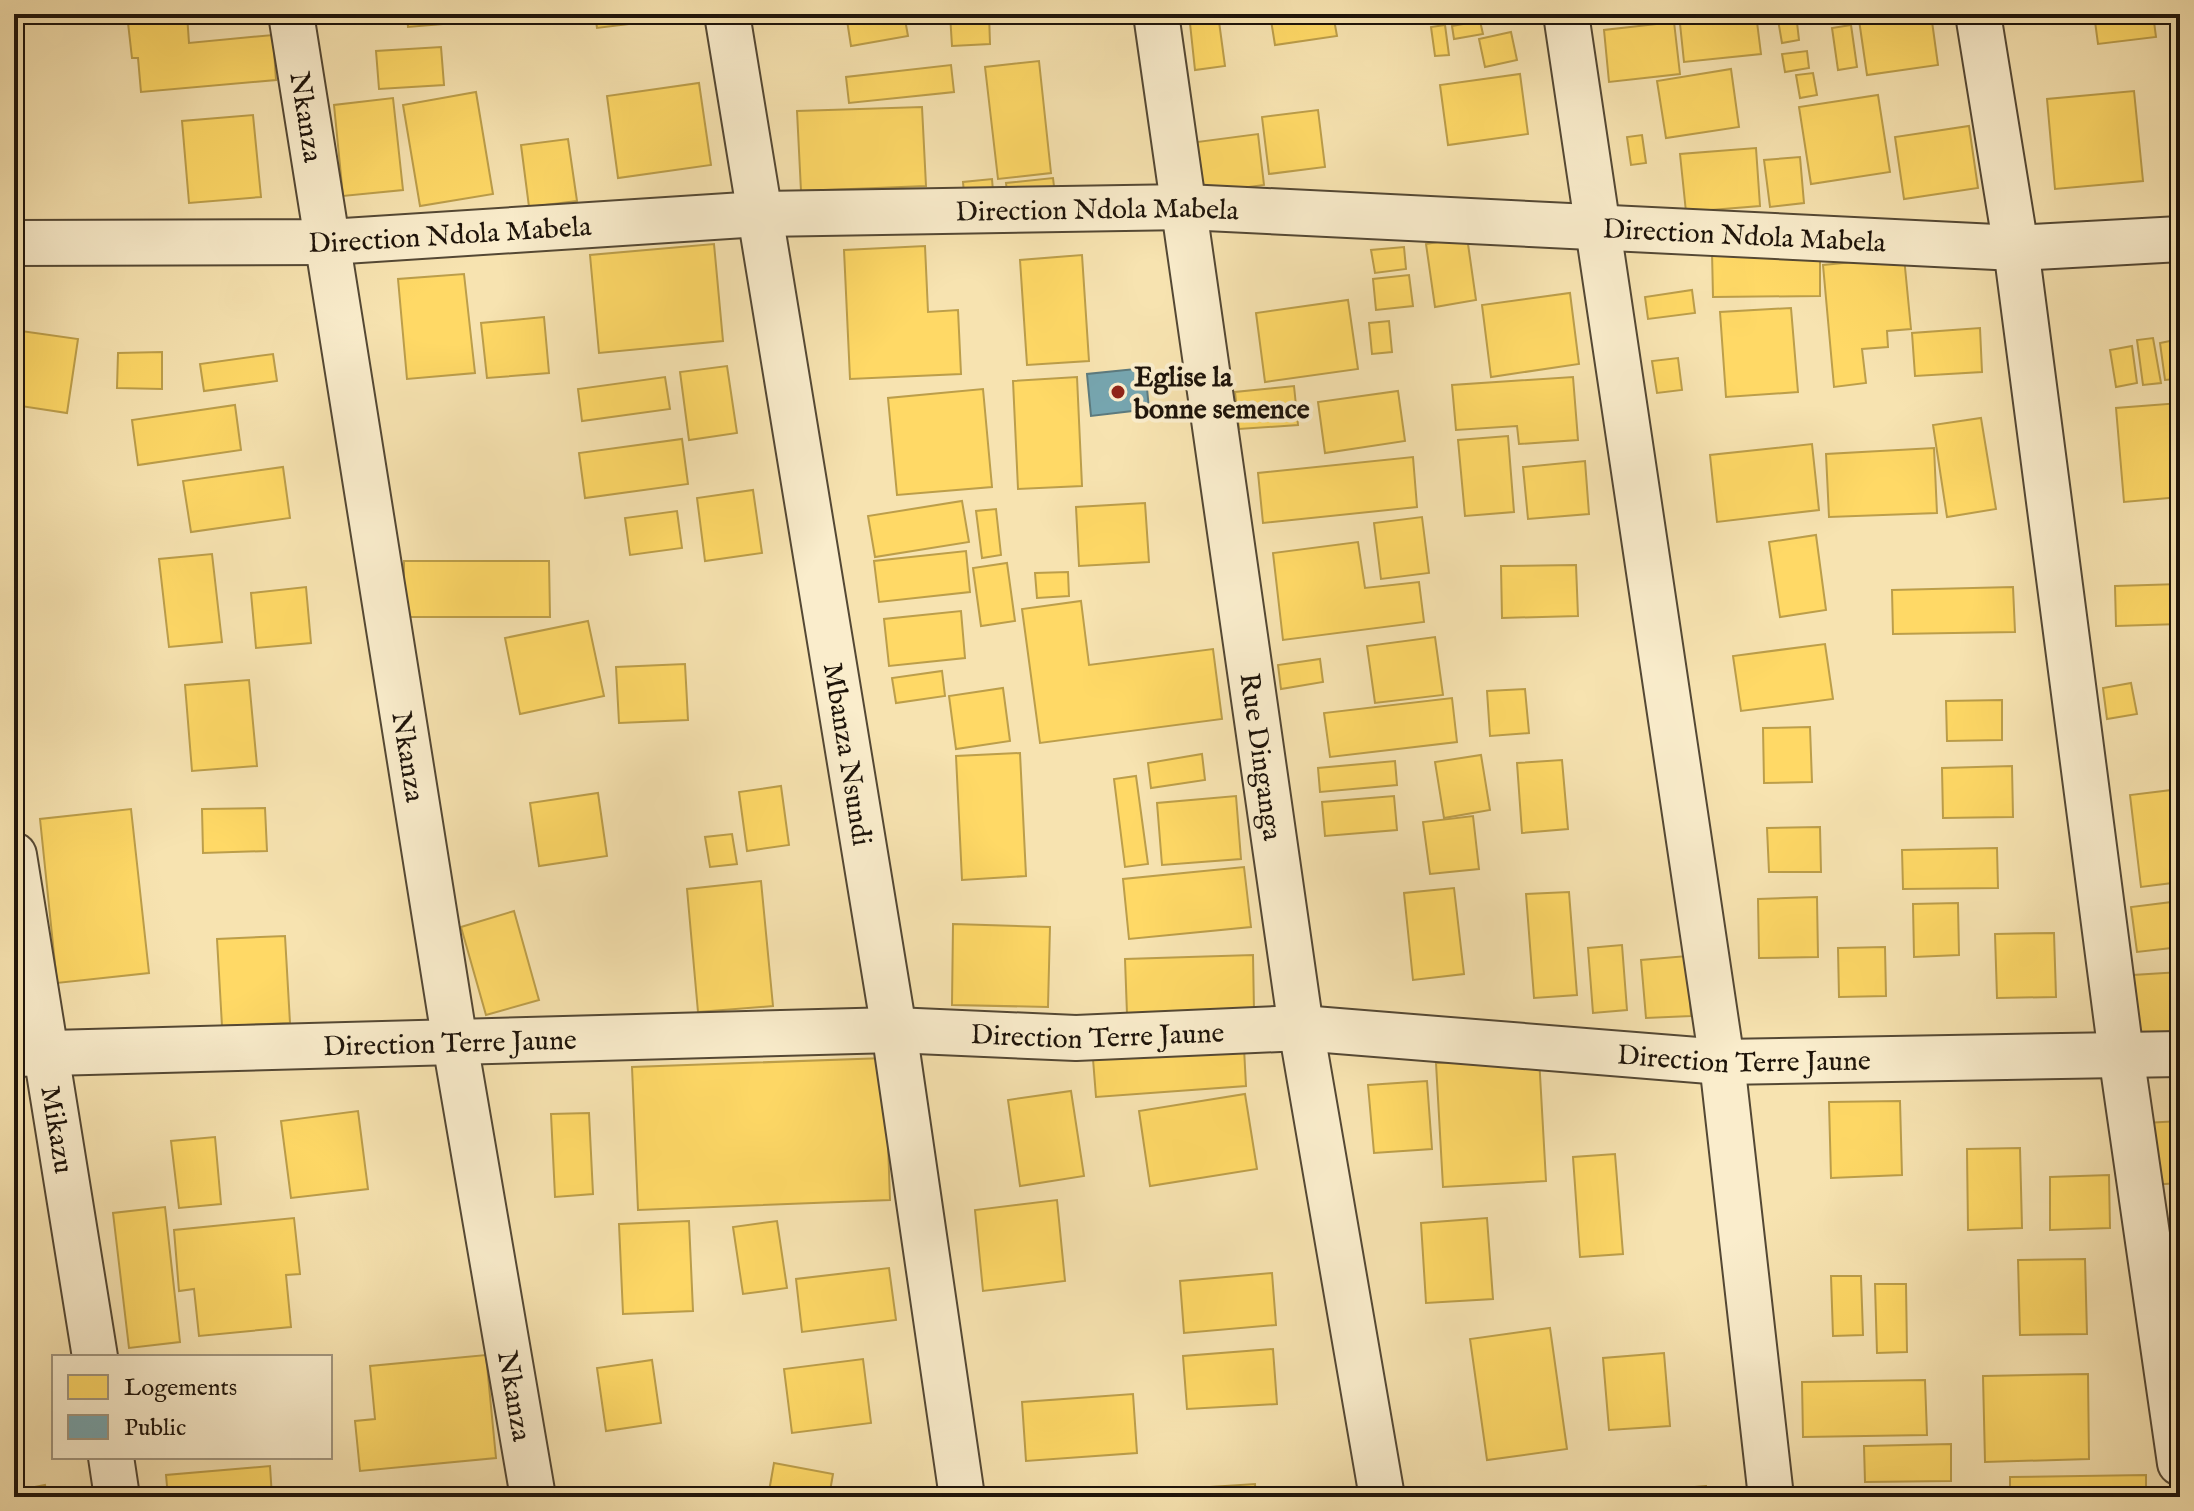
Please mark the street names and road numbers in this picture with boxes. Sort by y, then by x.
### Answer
street label: Nkanza [280,69,330,166]
street label: Direction Ndola Mabela [955,192,1240,231]
street label: Direction Ndola Mabela [308,210,593,262]
street label: Direction Ndola Mabela [1602,213,1888,262]
street label: Mbanza Nsundi [814,660,878,848]
street label: Rue Dinganga [1230,671,1289,844]
street label: Nkanza [382,709,431,806]
street label: Direction Terre Jaune [970,1016,1225,1058]
street label: Direction Terre Jaune [323,1024,577,1066]
street label: Direction Terre Jaune [1616,1039,1871,1083]
street label: Mikazu [31,1083,80,1176]
street label: Nkanza [488,1348,538,1445]

